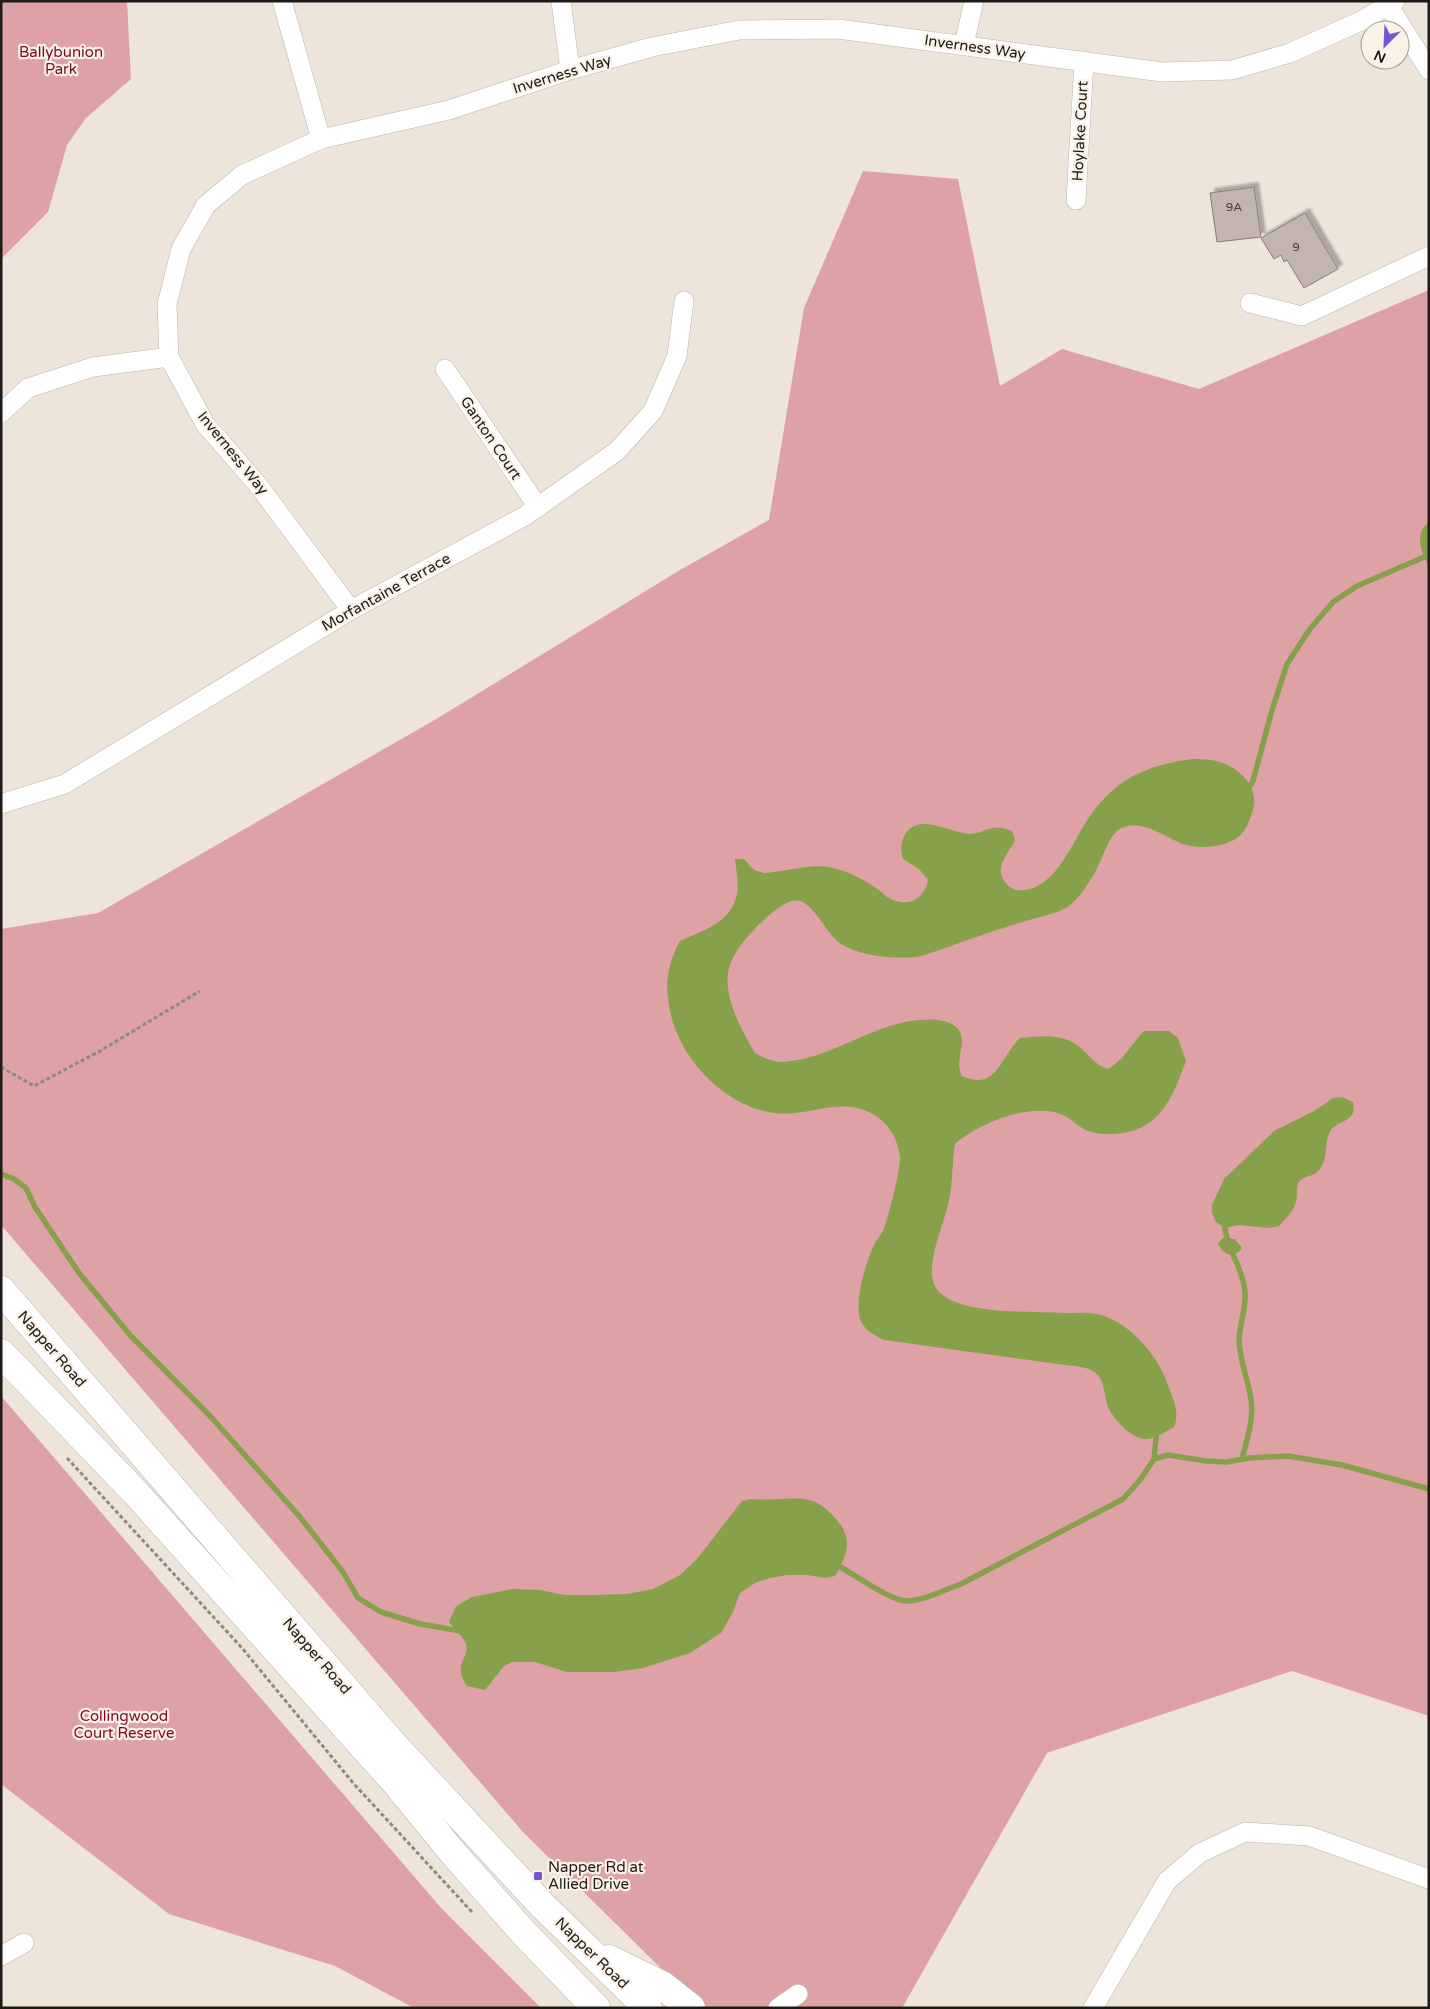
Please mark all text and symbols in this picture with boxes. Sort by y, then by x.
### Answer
north arrow [1360,20,1410,70]
street label: Inverness Way [923,31,1027,63]
park label: Ballybunion Park [19,43,103,78]
text: N [1371,46,1389,66]
street label: Inverness Way [511,50,613,98]
street label: Hoylake Court [1068,80,1092,182]
house number: 9A [1226,200,1242,214]
house number: 9 [1292,240,1300,254]
street label: Ganton Court [457,393,526,483]
street label: Inverness Way [194,408,272,498]
street label: Morfantaine Terrace [318,549,454,635]
street label: Napper Road [14,1307,90,1391]
street label: Napper Road [279,1614,355,1698]
park label: Collingwood Court Reserve [74,1707,174,1742]
place label: Napper Rd at Allied Drive [548,1858,644,1893]
marker: Napper Rd at Allied Drive [532,1870,544,1882]
street label: Napper Road [551,1913,633,1993]

